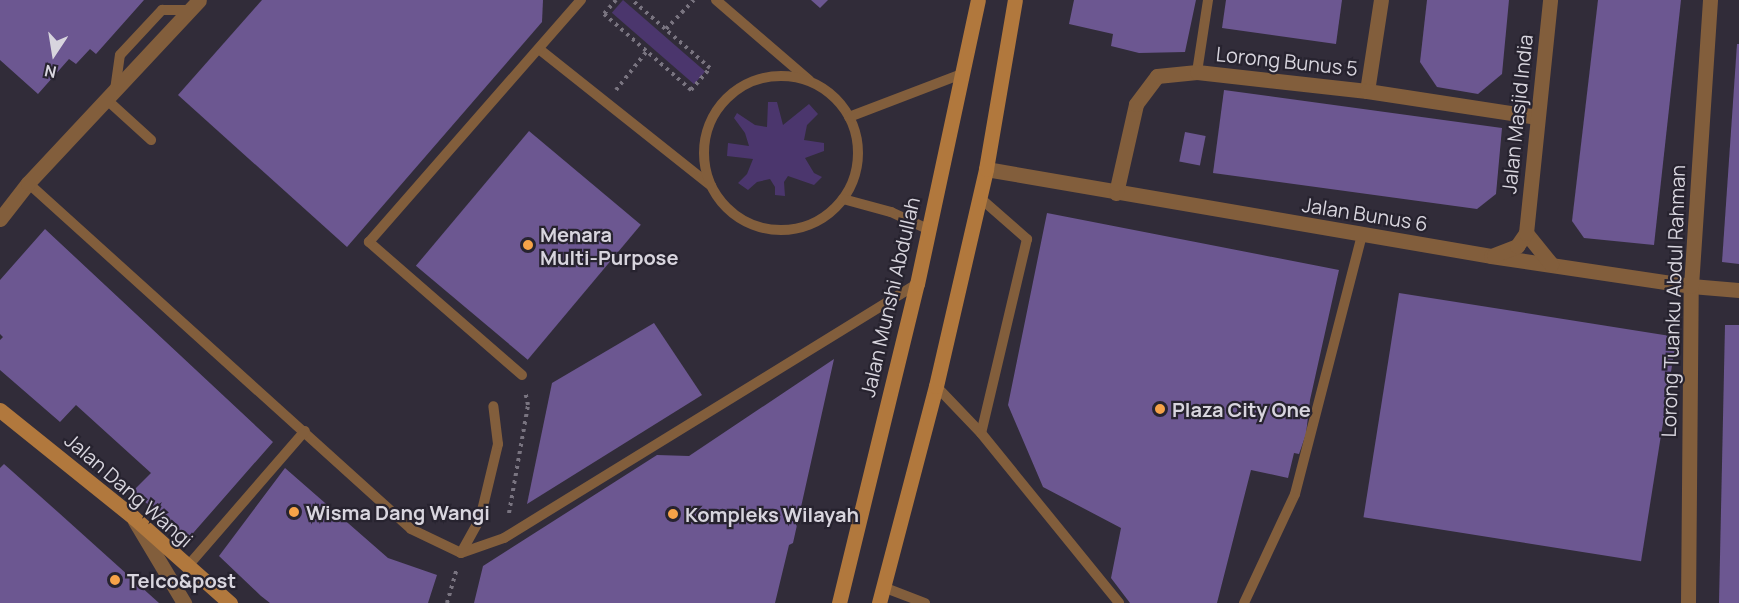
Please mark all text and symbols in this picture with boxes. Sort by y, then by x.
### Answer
north arrow [24,24,84,84]
street label: Jalan Masjid India [1497,33,1537,195]
street label: Lorong Bunus 5 [1215,42,1359,80]
text: N [42,60,58,84]
street label: Lorong Tuanku Abdul Rahman [1656,164,1690,438]
street label: Jalan Bunus 6 [1300,192,1430,236]
street label: Jalan Munshi Abdullah [855,195,925,399]
place label: Menara Multi-Purpose [540,222,678,269]
marker: Menara Multi-Purpose [521,238,535,252]
place label: Plaza City One [1172,397,1311,421]
marker: Plaza City One [1153,402,1167,416]
street label: Jalan Dang Wangi [60,428,198,552]
place label: Wisma Dang Wangi [306,500,490,524]
place label: Kompleks Wilayah [685,502,859,526]
marker: Wisma Dang Wangi [287,505,301,519]
marker: Kompleks Wilayah [666,507,680,521]
place label: Telco&post [127,568,236,592]
marker: Telco&post [108,573,122,587]

